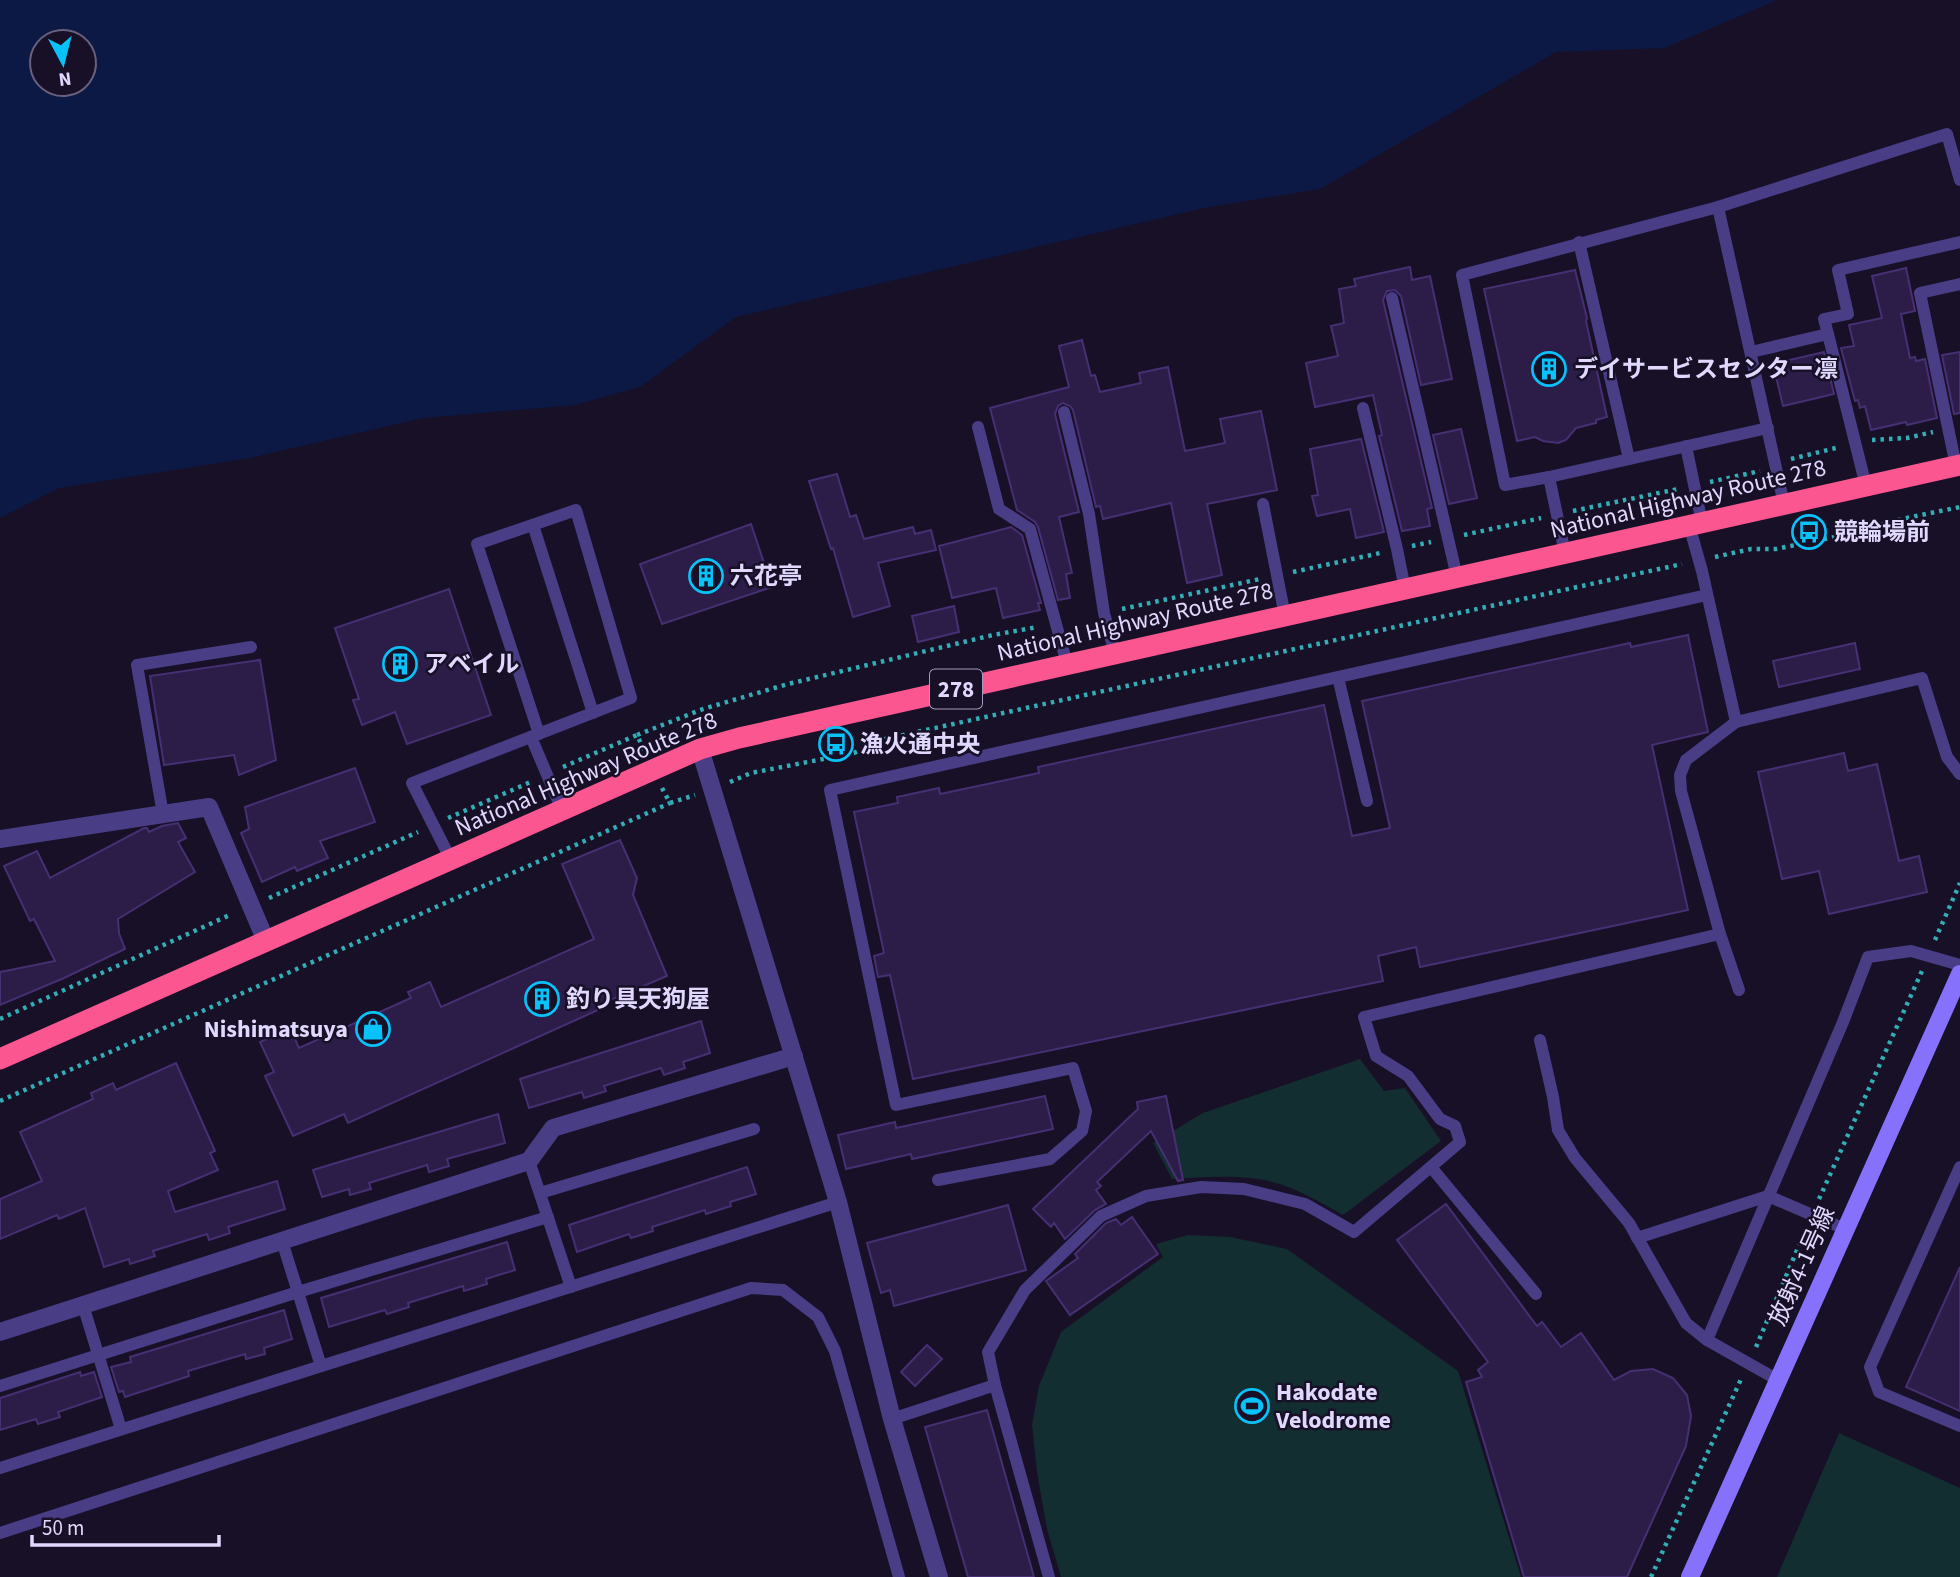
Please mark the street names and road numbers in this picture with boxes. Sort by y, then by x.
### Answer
street label: National Highway Route 278 [1547,450,1829,548]
street label: National Highway Route 278 [994,573,1276,671]
road number: 278 [930,670,982,708]
street label: National Highway Route 278 [449,703,723,845]
street label: 放射4-1号線 [1760,1201,1844,1331]

